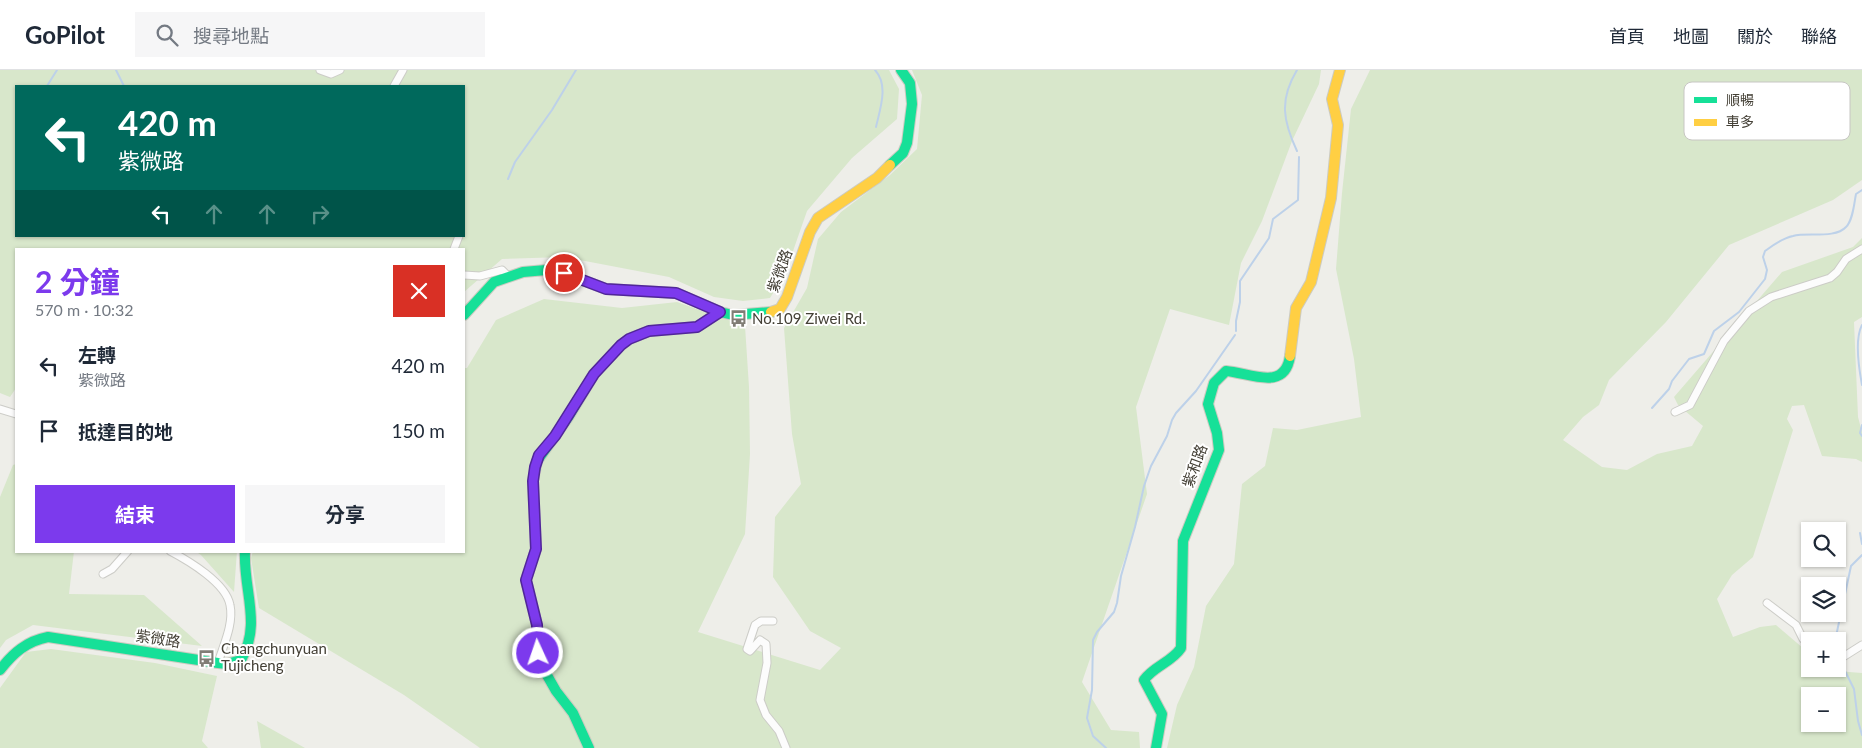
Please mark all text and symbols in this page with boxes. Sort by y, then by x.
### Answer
search box [135,12,485,57]
text: GoPilot [25,20,105,49]
icon: search [153,21,181,49]
text: 搜尋地點 [193,24,269,47]
text: 首頁 [1609,25,1645,47]
text: 地圖 [1673,25,1709,47]
text: 關於 [1737,25,1773,47]
text: 聯絡 [1801,25,1837,47]
legend [1684,82,1850,140]
text: 順暢 [1726,91,1754,108]
text: 420 m [118,101,217,143]
icon: left [35,105,100,170]
text: 車多 [1726,113,1754,130]
text: 紫微路 [118,147,184,174]
icon: left [147,200,175,228]
icon: ahead [200,200,228,228]
icon: ahead [253,200,281,228]
icon: right [306,200,334,228]
street label: 紫微路 [763,246,795,295]
pin [543,252,585,294]
icon: arrive [550,259,578,287]
text: 2 分鐘 [35,263,120,299]
button: close [393,265,445,317]
text: 570 m · 10:32 [35,300,134,319]
bus stop icon: No.109 Ziwei Rd. [728,309,748,329]
place label: No.109 Ziwei Rd. [752,309,866,327]
text: 左轉 [78,343,116,366]
icon: left [35,352,63,380]
text: 420 m [391,354,445,377]
text: 紫微路 [78,370,126,389]
icon: arrive [35,417,63,445]
text: 150 m [391,419,445,442]
text: 抵達目的地 [78,420,173,443]
street label: 紫和路 [1178,441,1210,490]
button: 結束 [35,485,235,543]
button: 分享 [245,485,445,543]
map controls [1801,522,1846,732]
button: search [1801,522,1846,567]
button: layers [1801,577,1846,622]
street label: 紫微路 [135,626,182,650]
position arrow [511,626,563,678]
button: + [1801,632,1846,677]
place label: Changchunyuan Tujicheng [221,639,327,674]
bus stop icon: Changchunyuan Tujicheng [197,648,217,668]
button: − [1801,687,1846,732]

